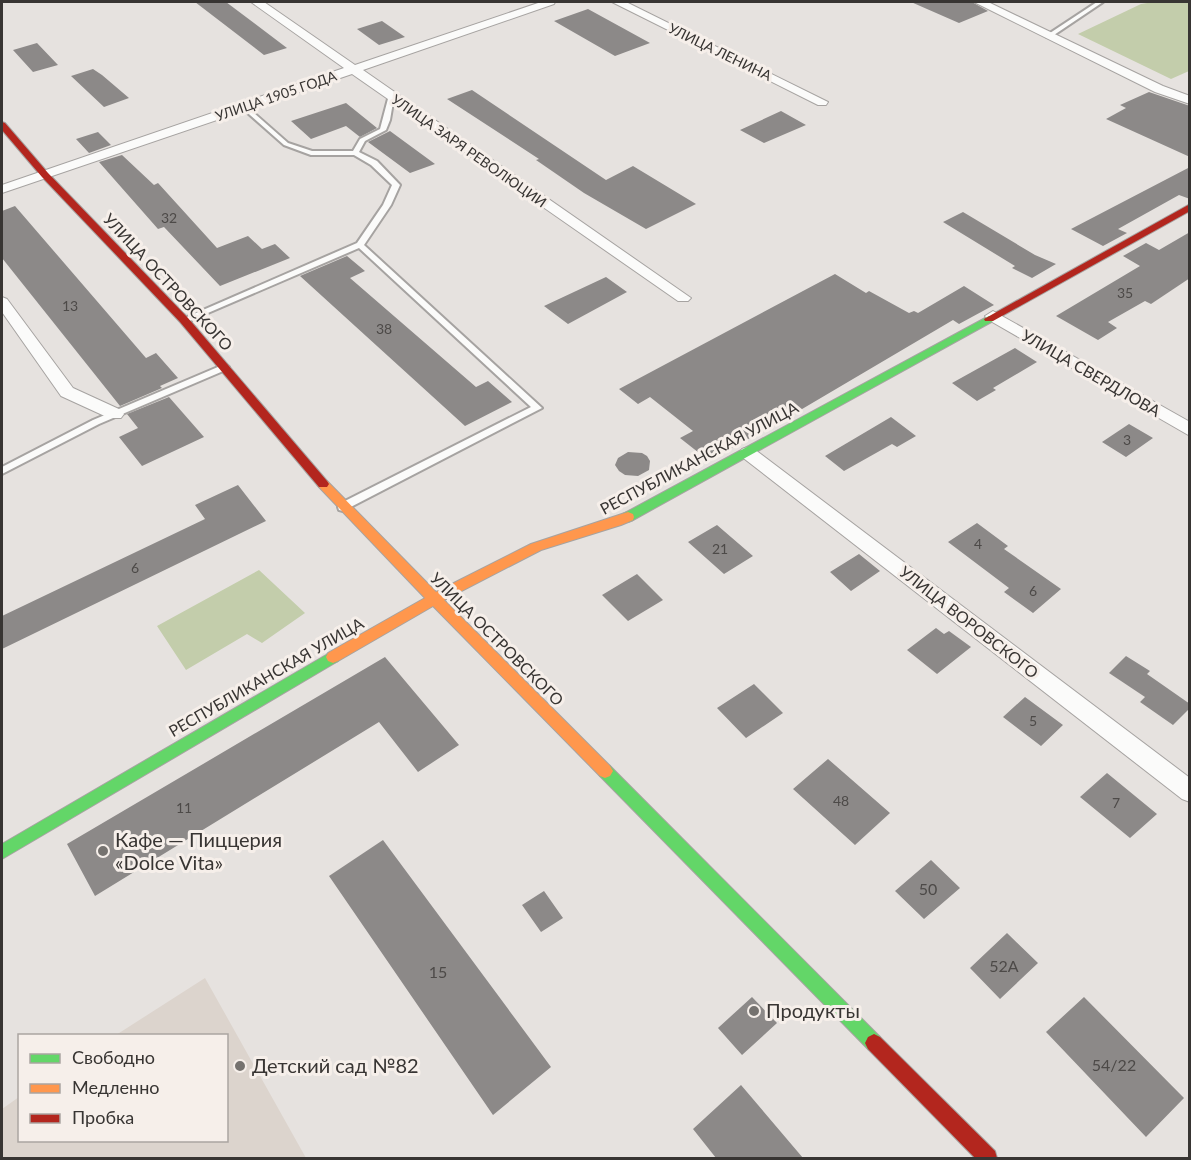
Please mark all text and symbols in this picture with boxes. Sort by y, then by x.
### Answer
street label: УЛИЦА ЛЕНИНА [666,19,775,84]
street label: УЛИЦА 1905 ГОДА [213,67,339,124]
street label: УЛИЦА ЗАРЯ РЕВОЛЮЦИИ [389,91,550,211]
street label: УЛИЦА ОСТРОВСКОГО [100,209,237,354]
house number: 32 [161,209,177,226]
house number: 35 [1117,284,1133,301]
house number: 13 [62,297,78,314]
house number: 38 [376,320,392,337]
street label: УЛИЦА СВЕРДЛОВА [1019,325,1164,420]
street label: РЕСПУБЛИКАНСКАЯ УЛИЦА [596,397,801,518]
house number: 3 [1123,431,1131,448]
house number: 4 [974,535,982,552]
house number: 21 [712,540,728,557]
house number: 6 [131,559,139,576]
street label: УЛИЦА ВОРОВСКОГО [896,562,1043,682]
street label: УЛИЦА ОСТРОВСКОГО [427,568,568,709]
house number: 6 [1029,582,1037,599]
street label: РЕСПУБЛИКАНСКАЯ УЛИЦА [165,613,367,740]
house number: 5 [1029,712,1037,729]
house number: 48 [833,792,849,809]
house number: 7 [1112,794,1120,811]
house number: 11 [176,799,192,816]
place label: Кафе — Пиццерия «Dolce Vita» [115,827,282,874]
marker: Кафе — Пиццерия «Dolce Vita» [96,844,110,858]
house number: 50 [919,879,937,898]
house number: 52А [989,956,1019,975]
house number: 15 [429,962,447,981]
place label: Продукты [766,998,860,1022]
marker: Продукты [747,1004,761,1018]
legend [18,1034,228,1142]
text: Свободно [72,1046,155,1068]
place label: Детский сад №82 [252,1053,419,1077]
house number: 54/22 [1092,1055,1136,1074]
marker: Детский сад №82 [233,1059,247,1073]
text: Медленно [72,1076,160,1098]
text: Пробка [72,1106,134,1128]

